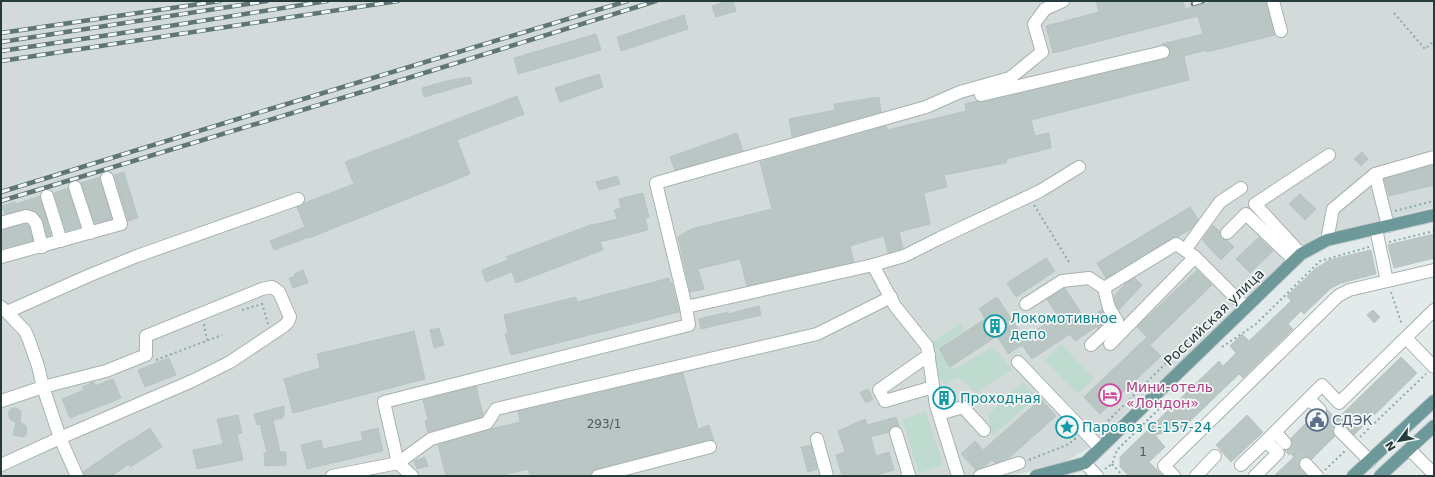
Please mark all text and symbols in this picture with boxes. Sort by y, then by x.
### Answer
street label: Российская улица [1161,265,1267,369]
place label: Локомотивное депо [1010,310,1117,342]
building icon: Локомотивное депо [982,313,1008,339]
place label: Мини-отель «Лондон» [1126,379,1213,411]
hotel icon: Мини-отель «Лондон» [1097,382,1123,408]
building icon: Проходная [931,385,957,411]
place label: Проходная [960,390,1041,406]
public building icon: СДЭК [1304,407,1330,433]
place label: СДЭК [1332,412,1372,428]
place icon: Паровоз С-157-24 [1054,414,1080,440]
house number: 293/1 [587,417,621,431]
place label: Паровоз С-157-24 [1082,419,1212,435]
north arrow [1379,421,1419,461]
text: N [1383,439,1399,453]
house number: 1 [1139,445,1147,459]

